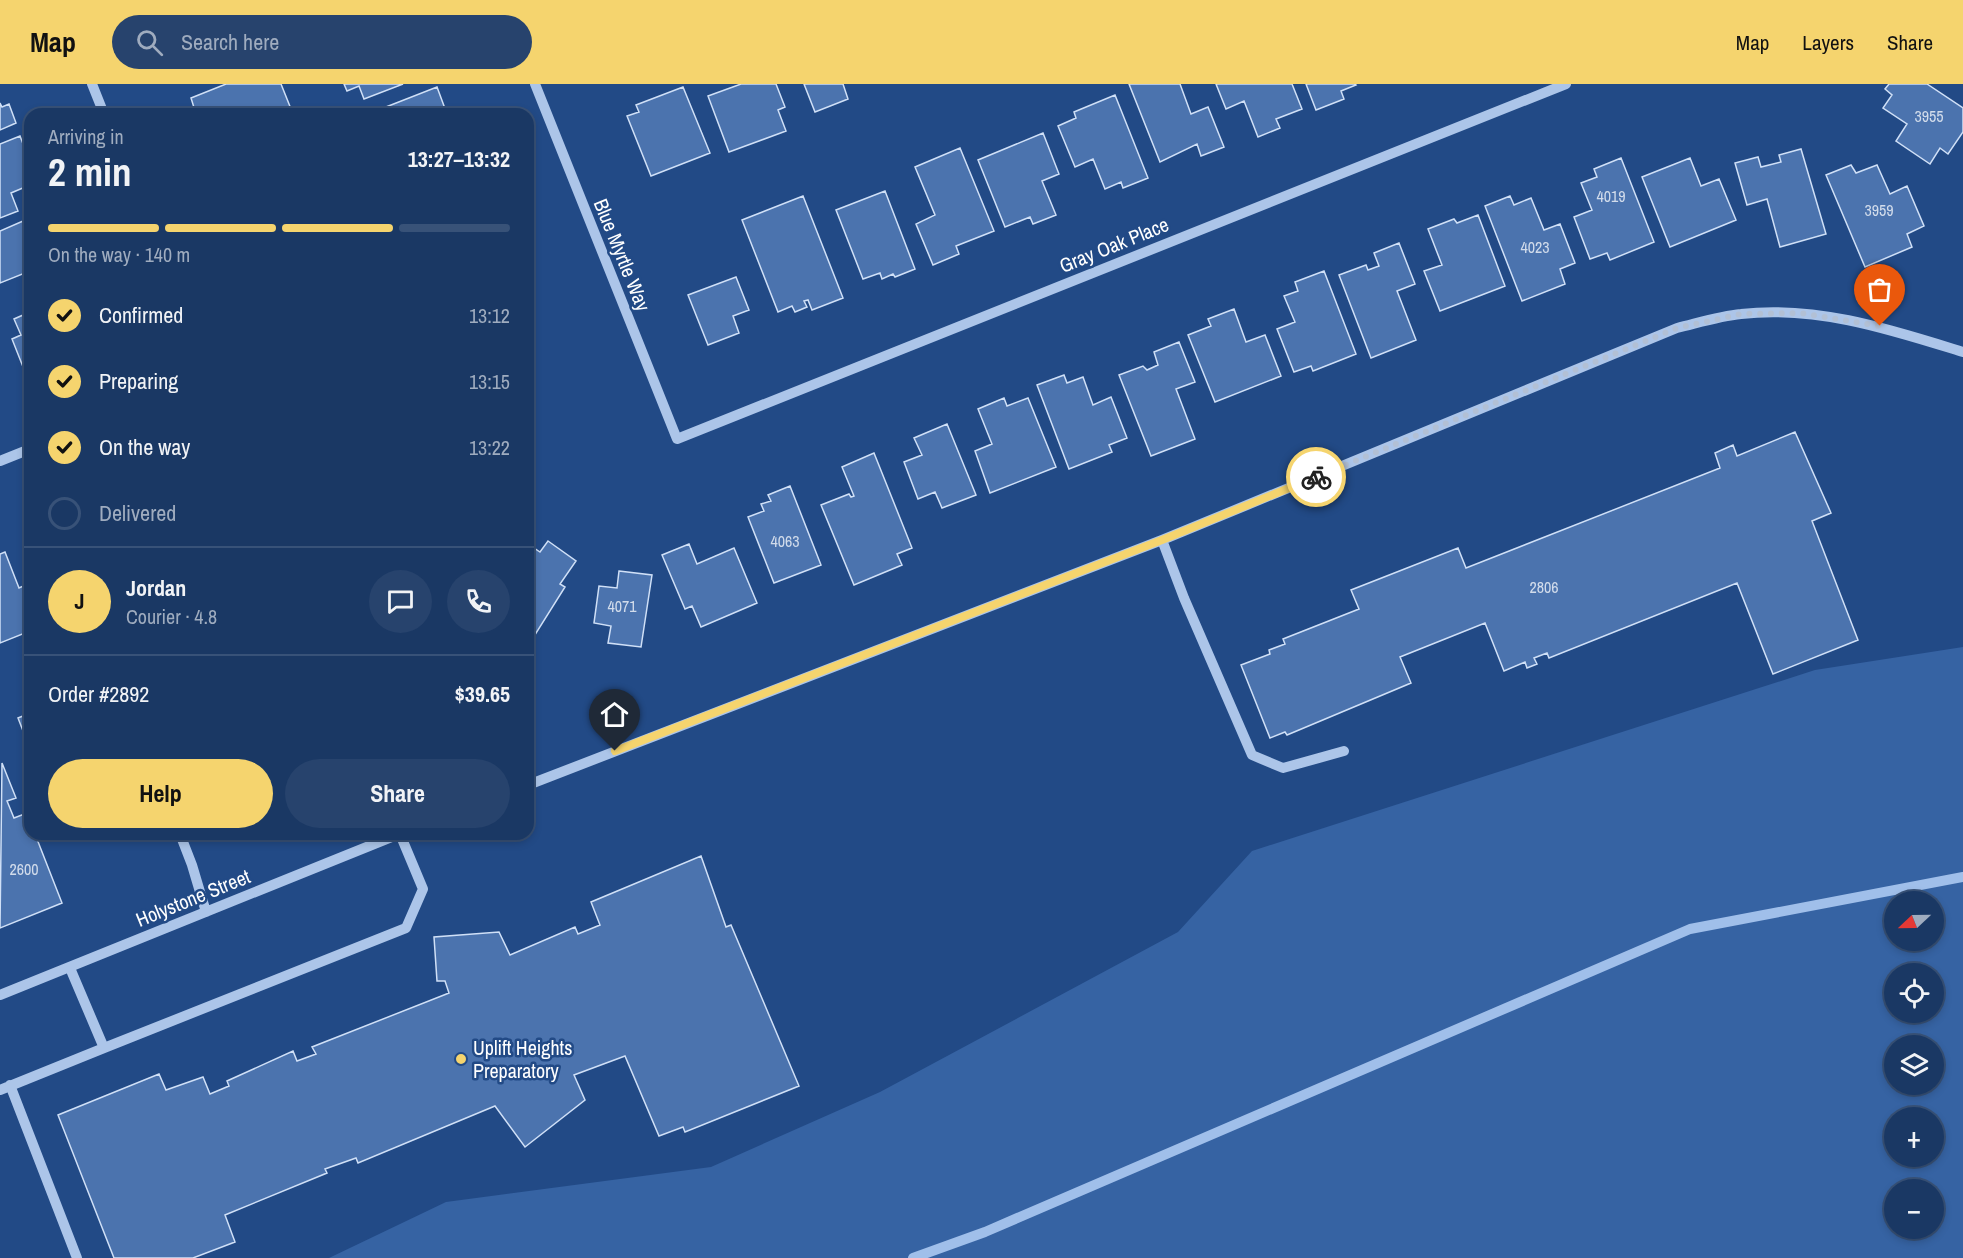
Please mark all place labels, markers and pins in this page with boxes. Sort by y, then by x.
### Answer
pin [1854,264,1905,326]
pin [589,689,640,751]
place label: Uplift Heights Preparatory [473,1034,572,1084]
marker: Uplift Heights Preparatory [454,1052,468,1066]

